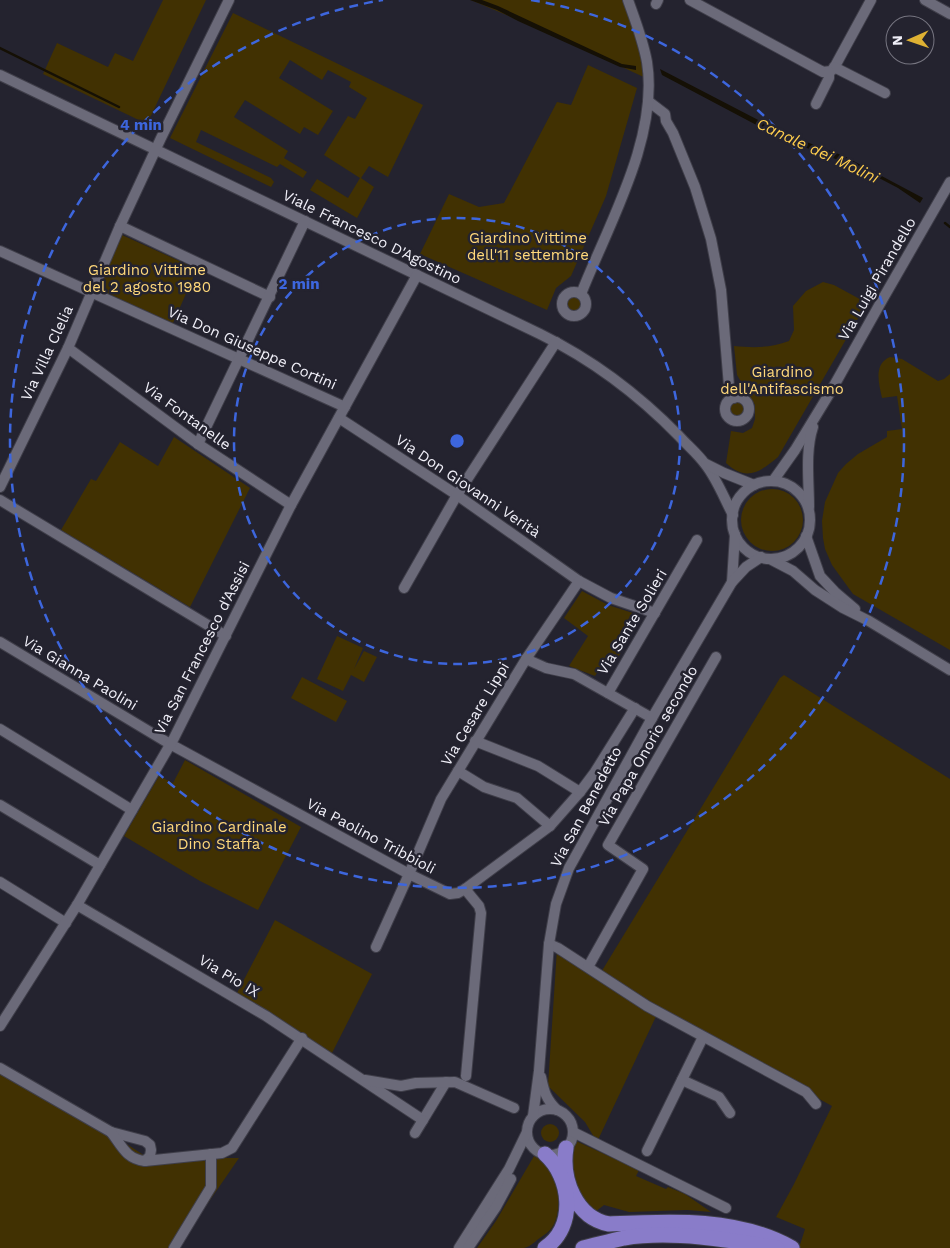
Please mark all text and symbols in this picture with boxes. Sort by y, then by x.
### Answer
north arrow [885,15,935,65]
text: N [889,35,905,46]
water label: Canale dei Molini [753,114,883,188]
text: 4 min [120,116,162,134]
street label: Viale Francesco D'Agostino [280,186,464,288]
street label: Via Luigi Pirandello [834,214,920,344]
park label: Giardino Vittime dell'11 settembre [467,229,589,264]
park label: Giardino Vittime del 2 agosto 1980 [83,261,211,296]
text: 2 min [278,275,320,293]
street label: Via Villa Clelia [17,302,77,404]
street label: Via Don Giuseppe Cortini [165,303,339,393]
park label: Giardino dell'Antifascismo [720,363,844,398]
street label: Via Fontanelle [140,378,234,454]
street label: Via Don Giovanni Verità [392,431,544,542]
centre of rings [448,432,466,450]
street label: Via San Francesco d'Assisi [150,558,254,738]
street label: Via Sante Solieri [593,566,671,678]
street label: Via Gianna Paolini [19,632,141,714]
street label: Via Cesare Lippi [437,659,513,769]
street label: Via Papa Onorio secondo [595,662,701,830]
street label: Via San Benedetto [547,744,625,870]
street label: Via Paolino Tribbioli [303,794,439,878]
park label: Giardino Cardinale Dino Staffa [151,818,287,853]
street label: Via Pio IX [195,951,263,1001]

